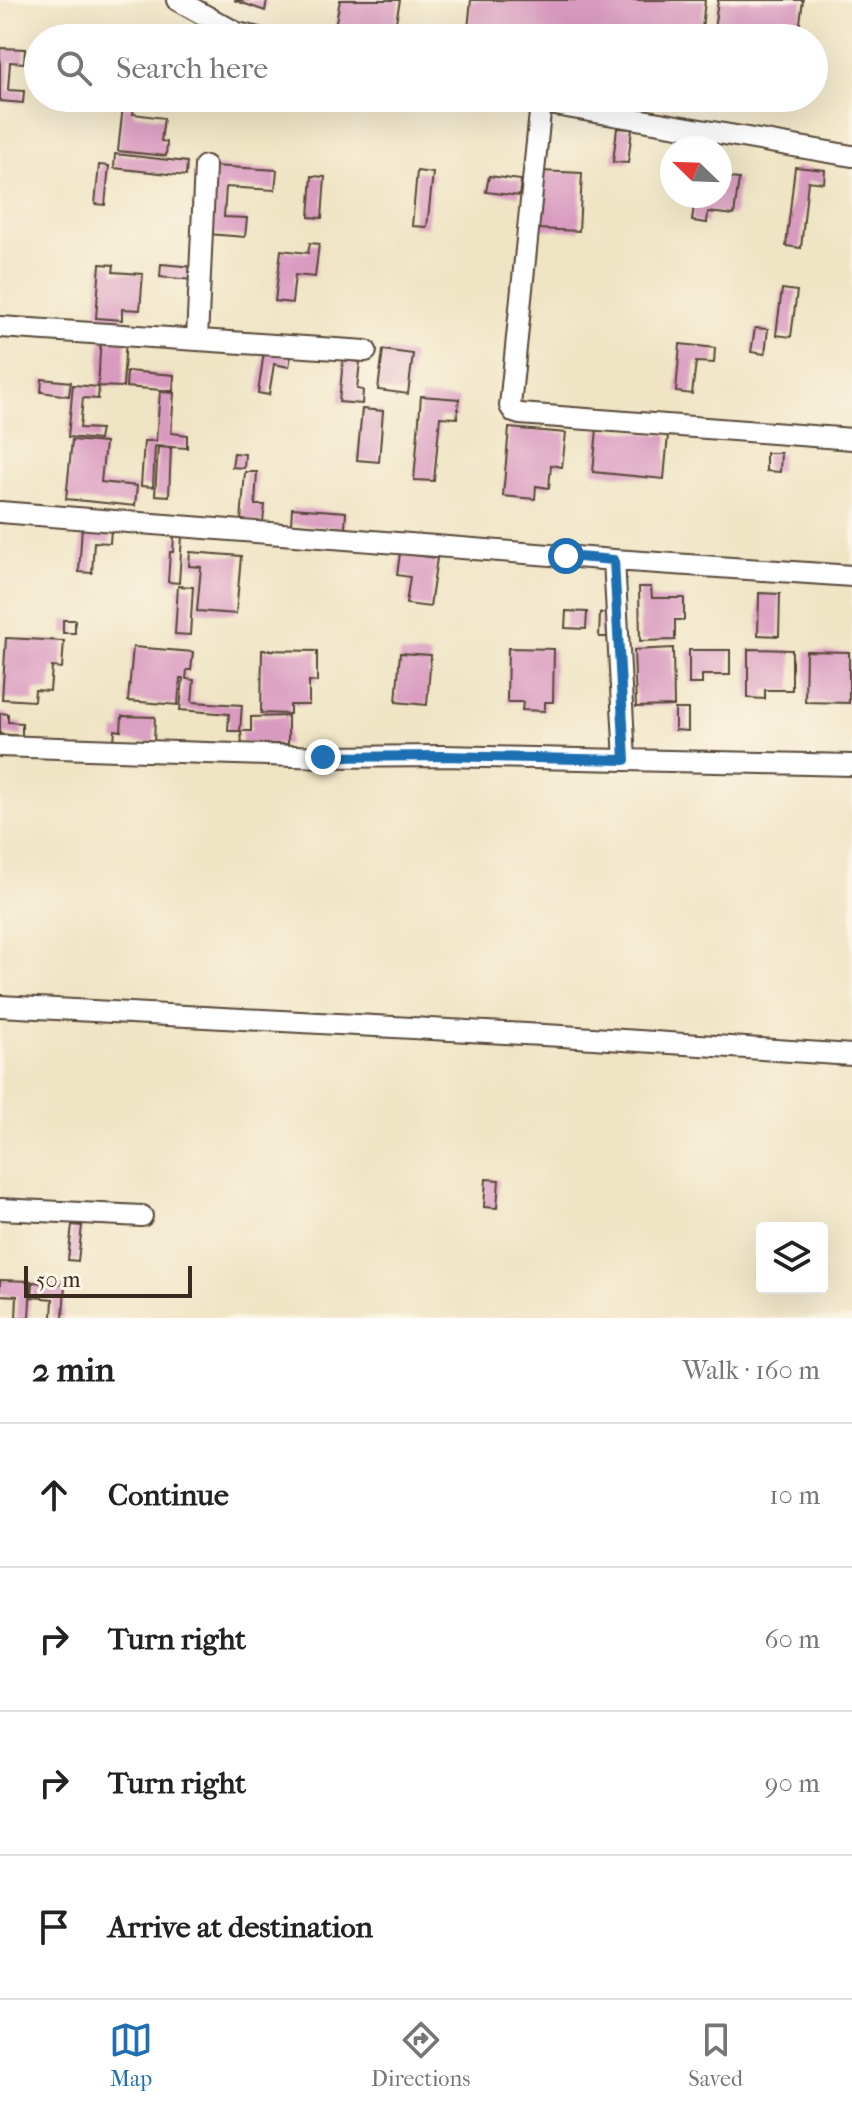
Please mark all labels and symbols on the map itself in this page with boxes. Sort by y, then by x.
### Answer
north arrow [660,136,732,208]
route start [548,538,584,574]
route end [305,739,341,775]
scale bar [24,1262,192,1298]

